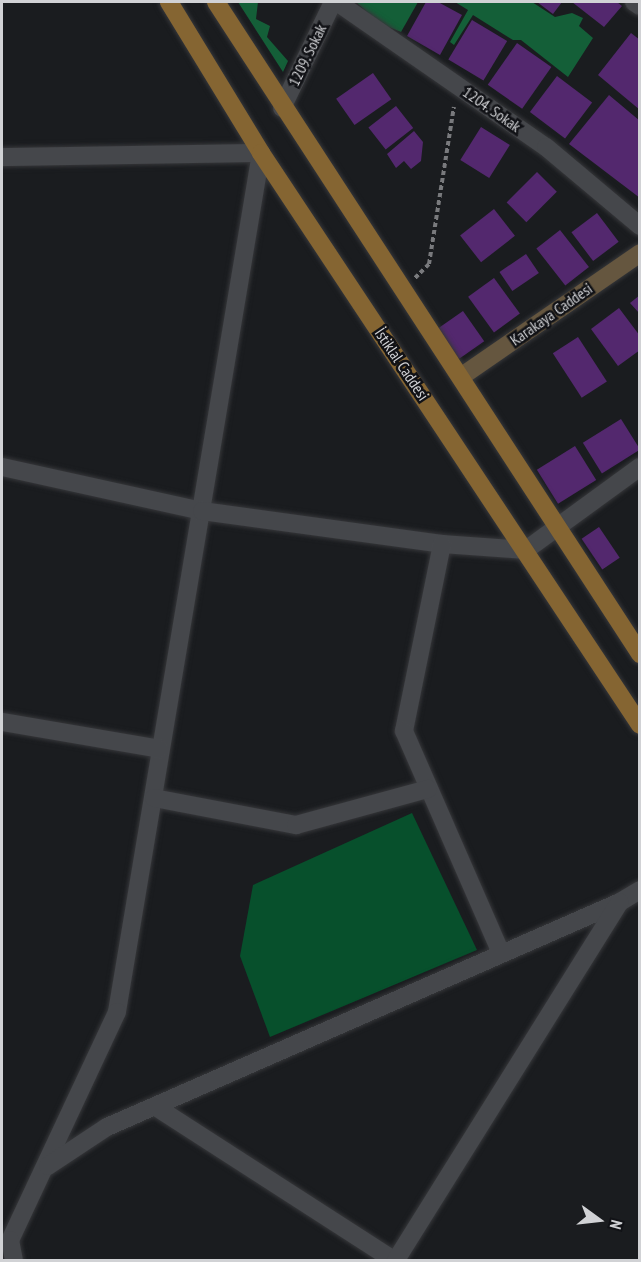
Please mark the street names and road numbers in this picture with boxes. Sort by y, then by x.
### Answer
street label: 1209. Sokak [284,20,330,90]
street label: 1204. Sokak [459,82,525,136]
street label: Karakaya Caddesi [506,279,596,349]
street label: İstiklal Caddesi [371,324,433,404]

